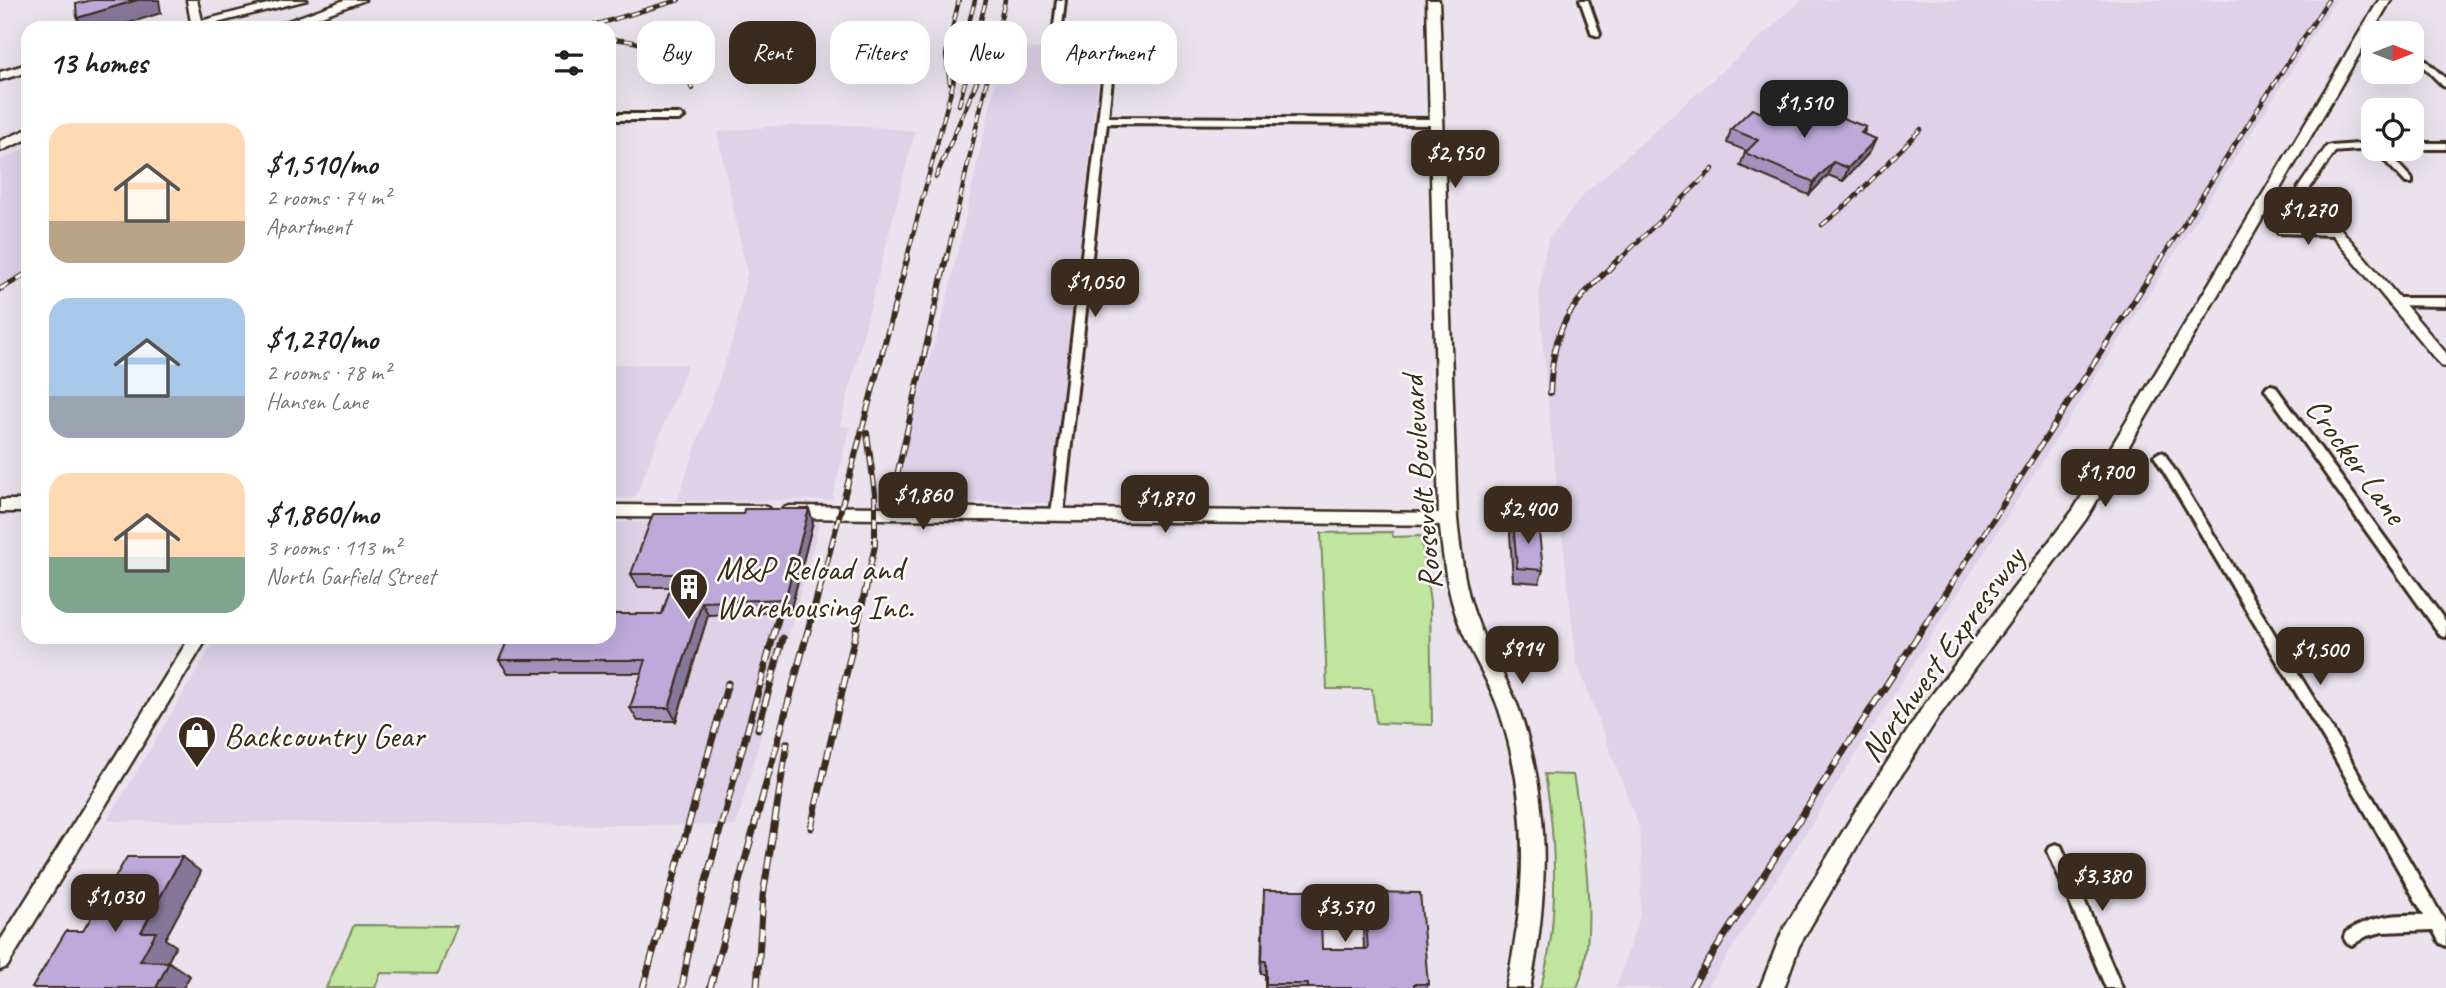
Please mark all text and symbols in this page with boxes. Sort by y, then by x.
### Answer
chip: Buy [637,21,715,84]
chip: Rent [729,21,816,84]
chip: Filters [830,21,930,84]
chip: New [944,21,1027,84]
chip: Apartment [1041,21,1177,84]
north arrow [2361,21,2424,84]
map controls [2361,21,2424,161]
text: 13 homes [49,44,147,82]
icon: filters [550,44,588,82]
pin: $1,510 [1747,80,1861,140]
text: $1,510 [1776,88,1832,117]
button: locate [2361,98,2424,161]
pin: $2,950 [1398,130,1512,190]
text: $2,950 [1427,138,1483,167]
text: $1,510/mo [266,145,377,183]
icon: home [105,151,189,235]
text: 2 rooms · 74 m² [266,183,390,212]
pin: $1,270 [2251,188,2365,247]
text: $1,270 [2280,195,2336,224]
text: Apartment [266,212,351,241]
pin: $1,050 [1038,260,1152,319]
text: $1,050 [1067,267,1123,296]
text: $1,270/mo [266,320,378,358]
icon: home [105,326,189,410]
text: 2 rooms · 78 m² [266,358,390,387]
street label: Roosevelt Boulevard [1390,369,1451,592]
text: Hansen Lane [266,387,368,416]
street label: Crocker Lane [2296,389,2418,534]
pin: $1,700 [2048,449,2162,509]
text: $1,700 [2077,457,2133,486]
pin: $1,860 [866,472,980,532]
pin: $1,870 [1108,476,1222,535]
text: $1,860 [895,480,951,509]
text: $1,870 [1137,483,1193,512]
pin: $2,400 [1471,486,1585,546]
text: $2,400 [1500,494,1556,523]
text: $1,860/mo [266,495,379,533]
icon: home [105,501,189,585]
text: 3 rooms · 113 m² [266,533,401,562]
street label: Northwest Expressway [1850,537,2035,770]
place label: M&P Reload and Warehousing Inc. [716,548,914,628]
text: North Garfield Street [266,562,435,591]
building icon: M&P Reload and Warehousing Inc. [668,566,710,621]
pin: $914 [1481,626,1563,686]
pin: $1,500 [2263,628,2377,687]
text: $914 [1501,634,1543,663]
text: $1,500 [2292,635,2348,664]
shop icon: Backcountry Gear [176,714,218,769]
place label: Backcountry Gear [224,715,426,757]
pin: $3,380 [2045,853,2159,913]
text: $3,380 [2074,861,2130,890]
pin: $1,030 [58,874,172,934]
text: $1,030 [87,882,143,911]
pin: $3,570 [1288,884,1402,944]
text: $3,570 [1317,892,1373,921]

